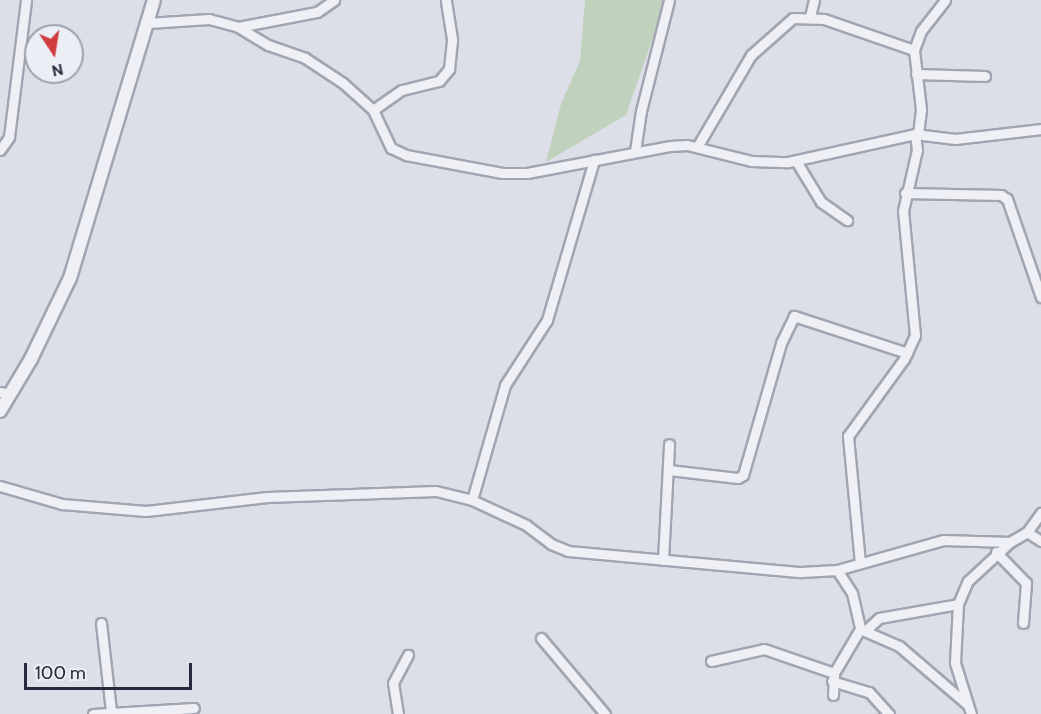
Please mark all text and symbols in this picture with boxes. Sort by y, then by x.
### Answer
north arrow [24,24,84,84]
text: N [50,60,65,81]
scale bar [27,651,195,689]
text: 100 m [35,662,86,684]

